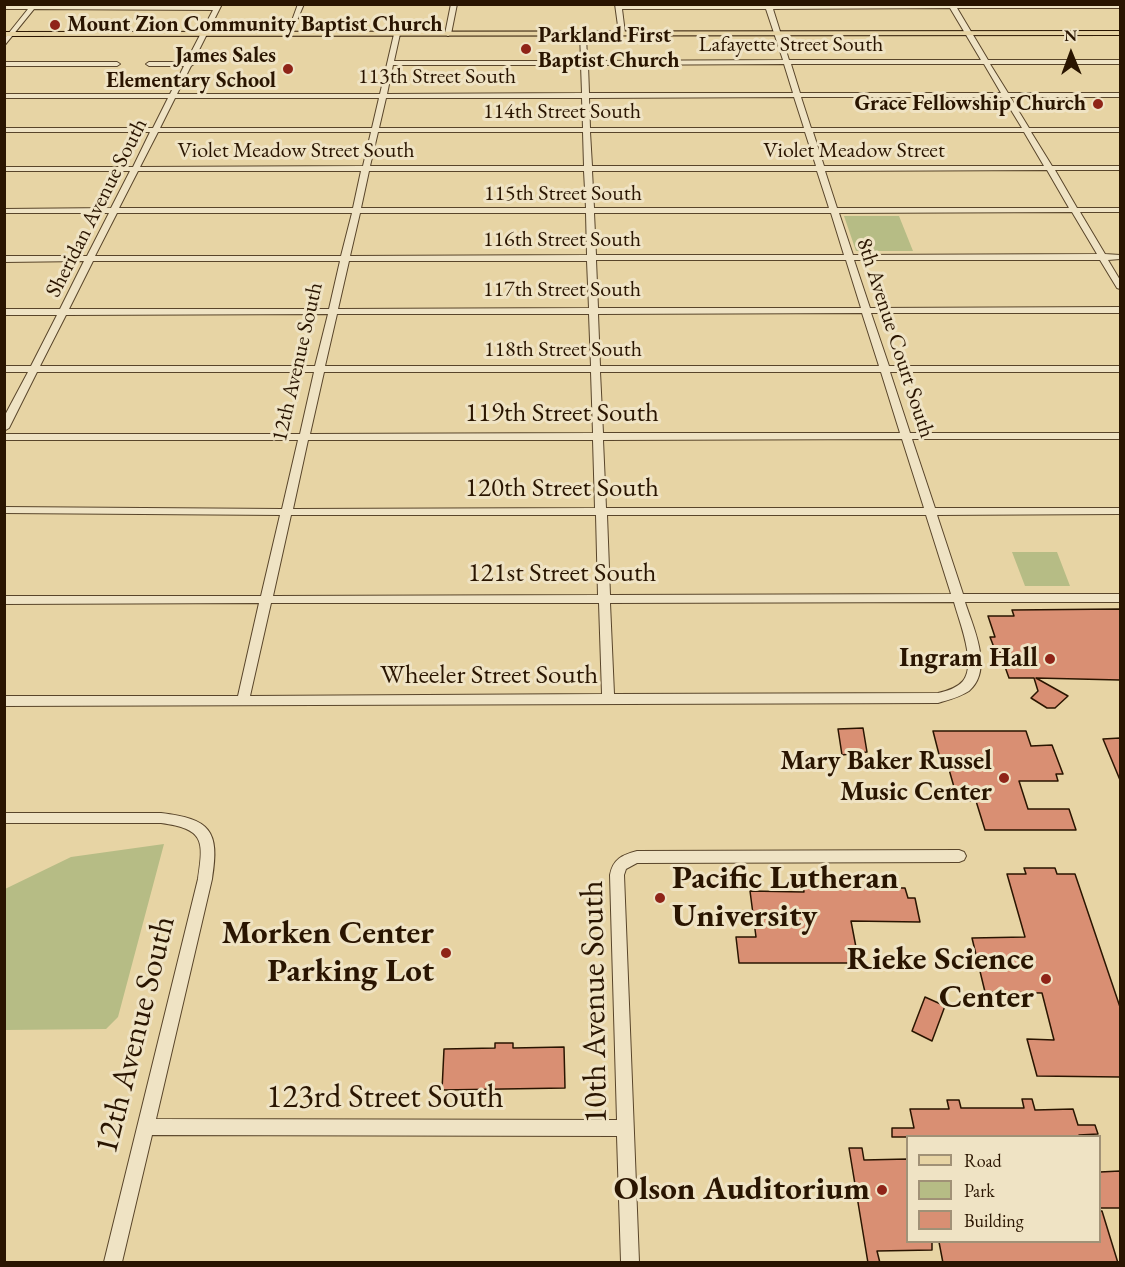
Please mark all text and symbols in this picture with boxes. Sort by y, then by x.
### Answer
place label: Mount Zion Community Baptist Church [67,12,443,38]
marker: Mount Zion Community Baptist Church [48,18,62,32]
place label: Parkland First Baptist Church [538,23,679,74]
north arrow [1041,24,1101,84]
text: N [1064,25,1077,46]
street label: Lafayette Street South [699,32,883,58]
marker: Parkland First Baptist Church [519,42,533,56]
place label: James Sales Elementary School [106,43,276,94]
marker: James Sales Elementary School [281,62,295,76]
street label: 113th Street South [358,64,516,90]
place label: Grace Fellowship Church [854,91,1086,117]
marker: Grace Fellowship Church [1091,97,1105,111]
street label: 114th Street South [483,99,641,125]
street label: Sheridan Avenue South [40,114,154,302]
street label: Violet Meadow Street South [177,138,415,164]
street label: Violet Meadow Street [763,138,945,164]
street label: 115th Street South [484,181,642,207]
street label: 116th Street South [483,227,641,253]
street label: 8th Avenue Court South [850,235,940,441]
street label: 117th Street South [483,277,641,303]
street label: 12th Avenue South [267,280,329,444]
street label: 118th Street South [484,337,642,363]
street label: 119th Street South [465,398,659,430]
street label: 120th Street South [465,473,659,505]
street label: 121st Street South [468,558,656,590]
place label: Ingram Hall [899,643,1038,675]
marker: Ingram Hall [1043,652,1057,666]
street label: Wheeler Street South [380,660,598,692]
place label: Mary Baker Russel Music Center [780,746,992,809]
marker: Mary Baker Russel Music Center [997,771,1011,785]
place label: Pacific Lutheran University [672,859,899,937]
street label: 10th Avenue South [573,880,617,1124]
marker: Pacific Lutheran University [653,891,667,905]
street label: 12th Avenue South [87,912,185,1158]
place label: Morken Center Parking Lot [221,914,434,992]
place label: Rieke Science Center [847,940,1034,1018]
marker: Morken Center Parking Lot [439,946,453,960]
marker: Rieke Science Center [1039,972,1053,986]
street label: 123rd Street South [266,1078,504,1118]
legend [906,1135,1101,1243]
text: Road [964,1149,1002,1172]
place label: Olson Auditorium [614,1170,870,1210]
text: Park [964,1179,995,1202]
marker: Olson Auditorium [875,1183,889,1197]
text: Building [964,1209,1024,1232]

